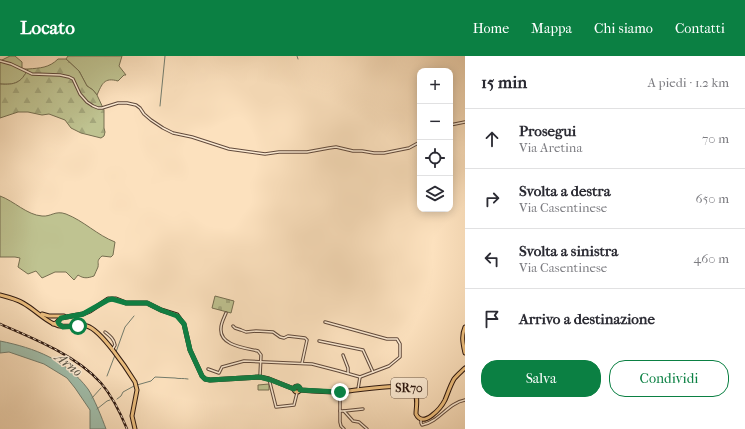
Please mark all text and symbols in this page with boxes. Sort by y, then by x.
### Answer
text: Locato [20,17,75,39]
text: Home [473,20,509,37]
text: Mappa [531,20,572,37]
text: Chi siamo [594,20,653,37]
text: Contatti [675,20,725,37]
map controls [417,68,453,212]
button: + [417,68,453,104]
text: 15 min [481,72,527,92]
text: A piedi · 1.2 km [647,75,729,90]
button: − [417,104,453,140]
text: Prosegui [519,122,576,140]
icon: ahead [481,128,503,150]
text: 70 m [702,131,729,146]
button: locate [417,140,453,176]
text: Via Aretina [519,140,582,155]
button: layers [417,176,453,212]
text: Svolta a destra [519,182,611,200]
icon: right [481,188,503,210]
text: 650 m [696,191,729,206]
text: Via Casentinese [519,200,607,215]
text: Svolta a sinistra [519,242,618,260]
icon: left [481,248,503,270]
text: 460 m [694,251,729,266]
text: Via Casentinese [519,260,607,275]
icon: arrive [481,308,503,330]
text: Arrivo a destinazione [519,310,655,328]
route start [69,317,87,335]
water label: Arno [50,347,86,380]
button: Salva [481,360,601,397]
button: Condividi [609,360,729,397]
road number: SR70 [391,378,427,398]
route end [331,383,349,401]

